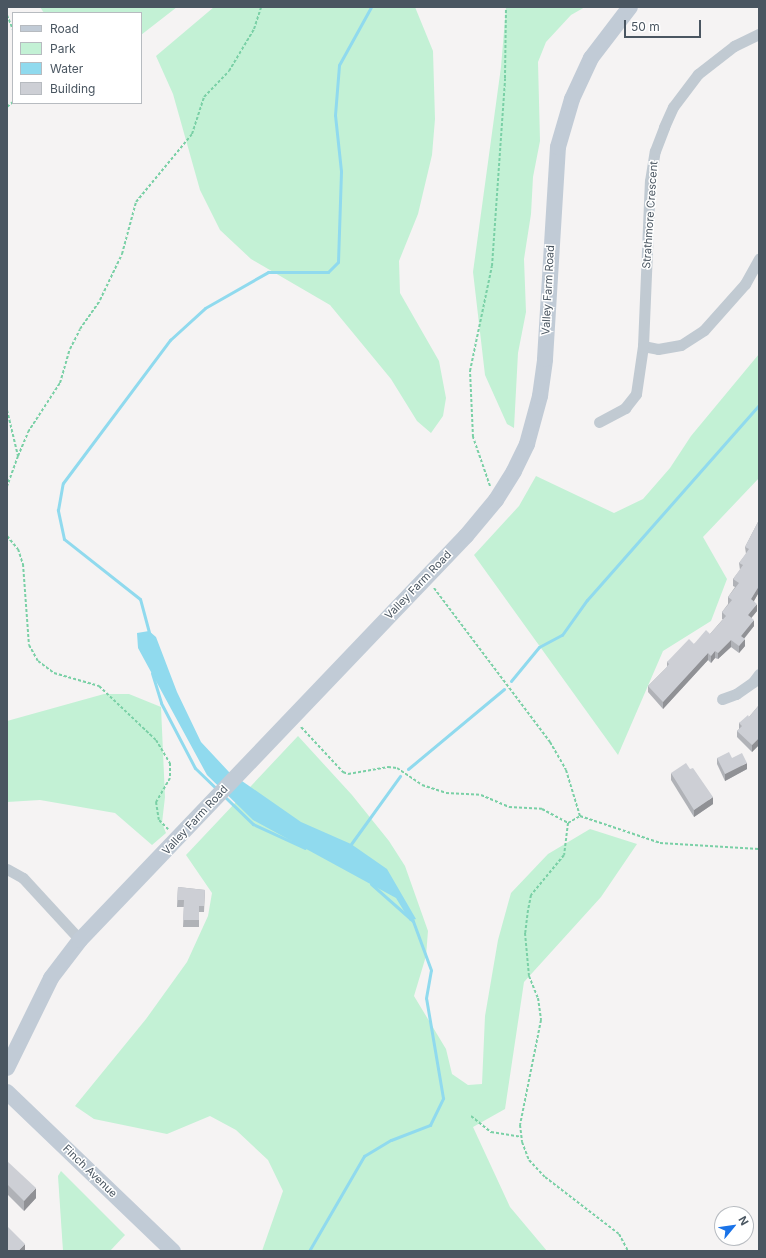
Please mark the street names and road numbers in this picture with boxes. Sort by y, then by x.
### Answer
street label: Strathmore Crescent [640,161,660,269]
street label: Valley Farm Road [539,245,557,335]
street label: Valley Farm Road [382,548,454,622]
street label: Valley Farm Road [159,783,231,857]
street label: Finch Avenue [60,1142,120,1200]

